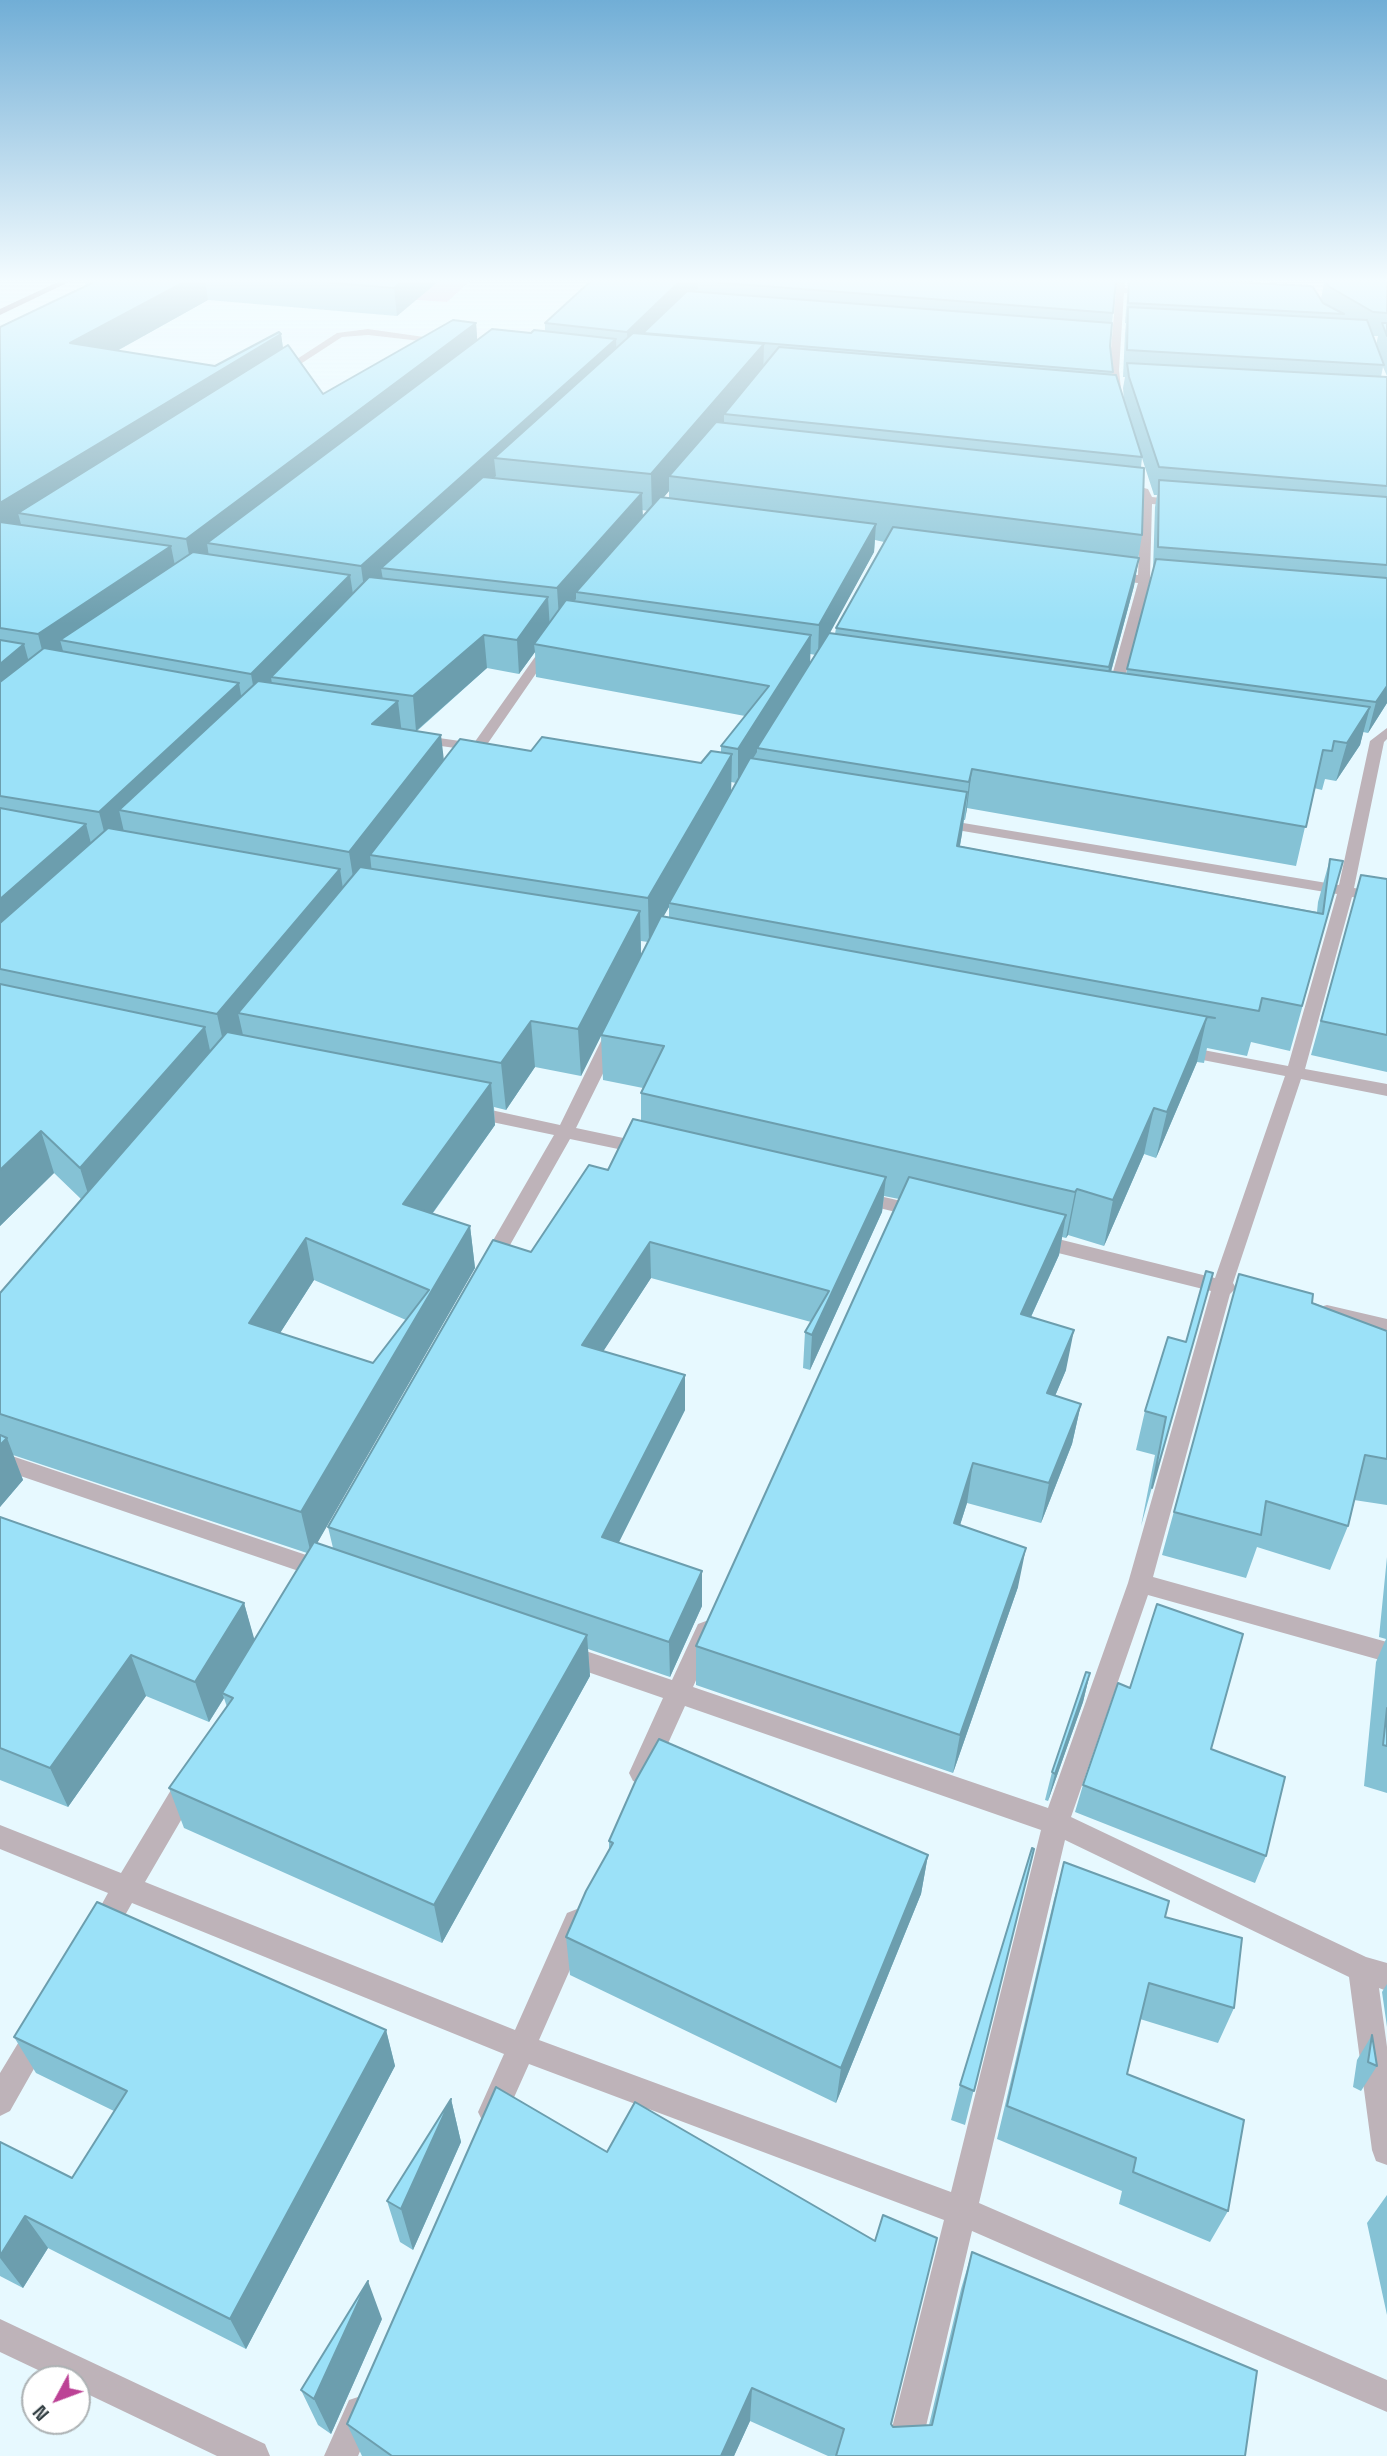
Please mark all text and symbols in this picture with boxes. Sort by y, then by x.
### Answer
north arrow [21,2365,91,2435]
text: N [28,2400,55,2426]

